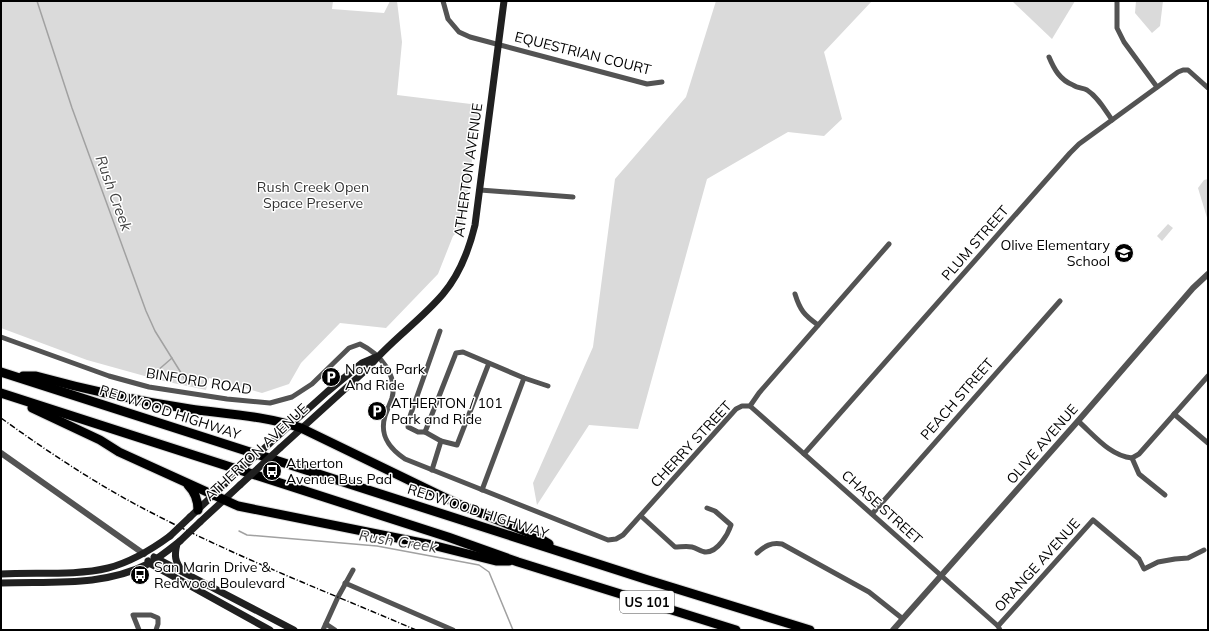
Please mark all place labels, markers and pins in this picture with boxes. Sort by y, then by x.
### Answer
place label: Olive Elementary School [1000,236,1111,270]
school or university icon: Olive Elementary School [1113,242,1135,264]
place label: Novato Park And Ride [345,360,426,394]
parking icon: Novato Park And Ride [320,366,342,388]
place label: ATHERTON / 101 Park and Ride [391,394,503,428]
parking icon: ATHERTON / 101 Park and Ride [366,400,388,422]
place label: Atherton Avenue Bus Pad [286,454,392,488]
bus stop icon: Atherton Avenue Bus Pad [261,460,283,482]
place label: San Marin Drive & Redwood Boulevard [154,558,285,592]
bus stop icon: San Marin Drive & Redwood Boulevard [129,564,151,586]

